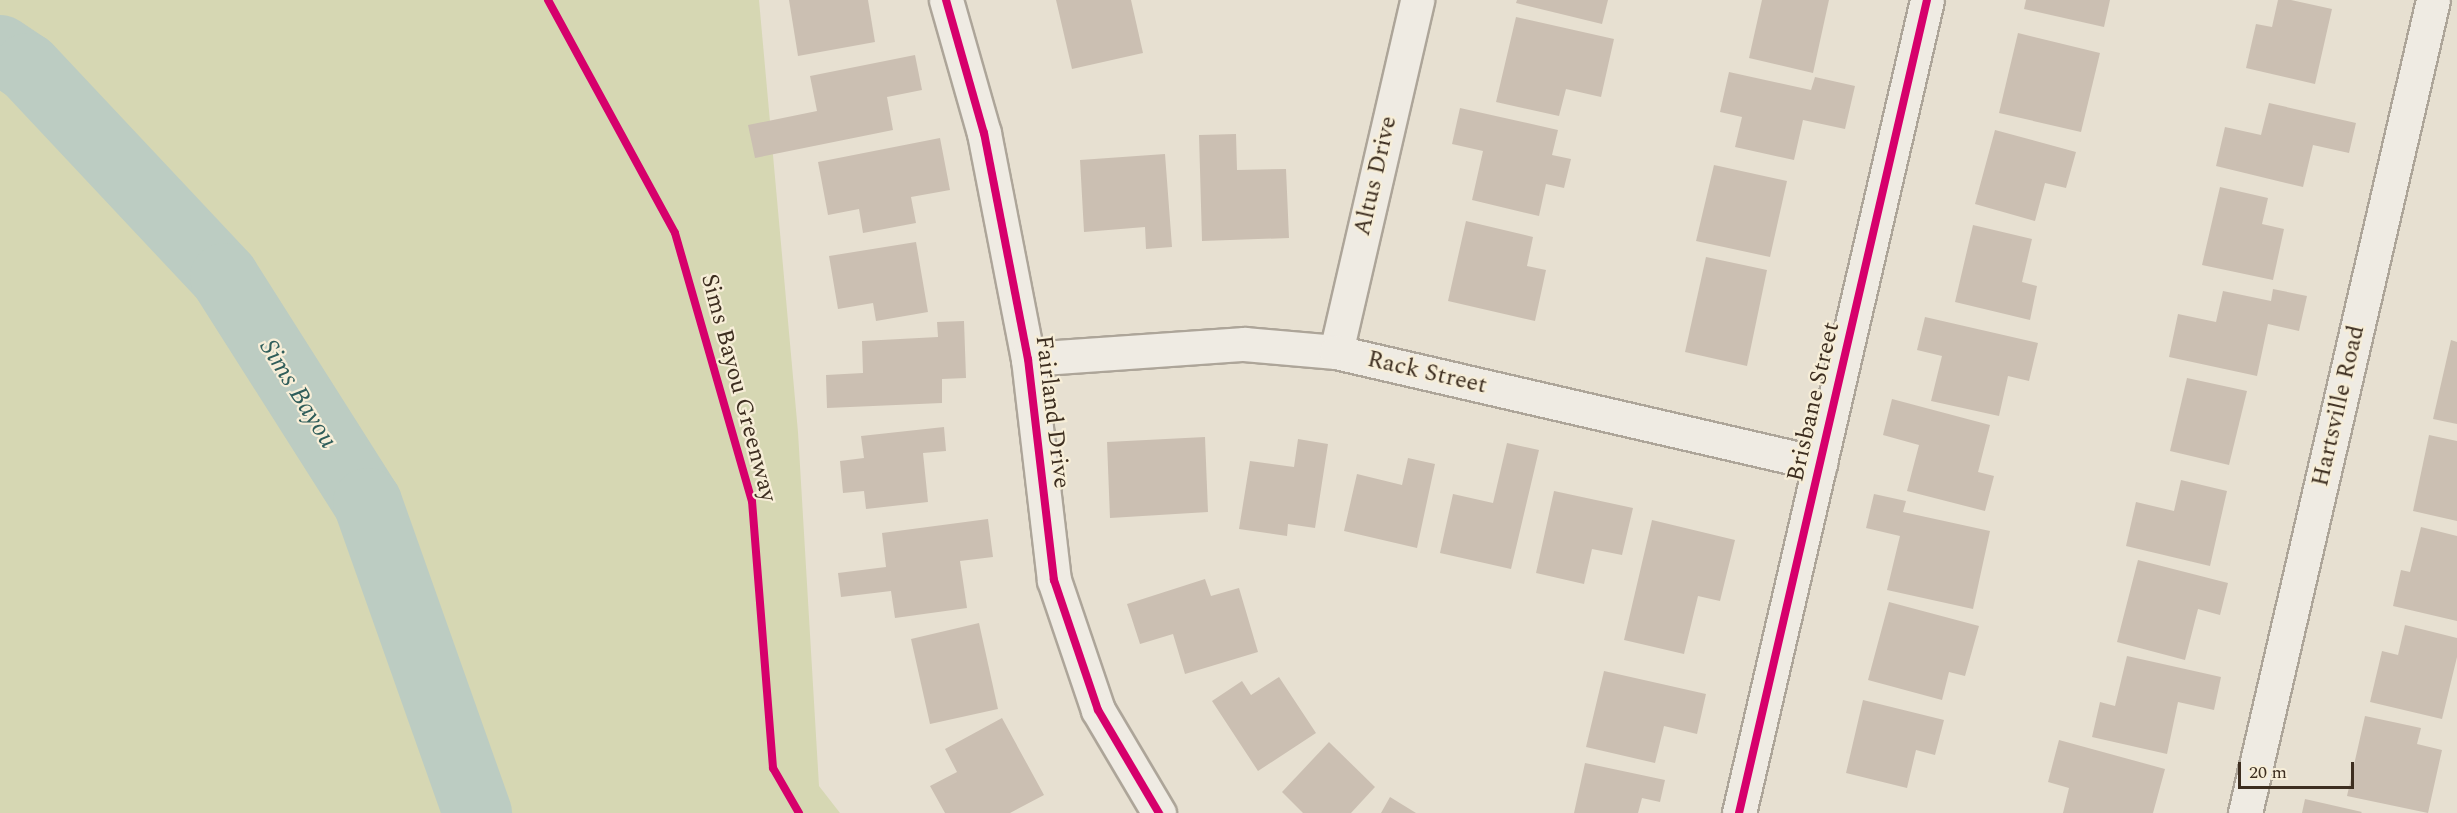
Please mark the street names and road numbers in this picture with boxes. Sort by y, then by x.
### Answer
street label: Altus Drive [1348,113,1404,239]
street label: Sims Bayou Greenway [694,271,782,505]
street label: Brisbane Street [1782,319,1846,485]
street label: Hartsville Road [2306,323,2372,489]
street label: Fairland Drive [1028,334,1076,490]
street label: Rack Street [1364,345,1490,401]

